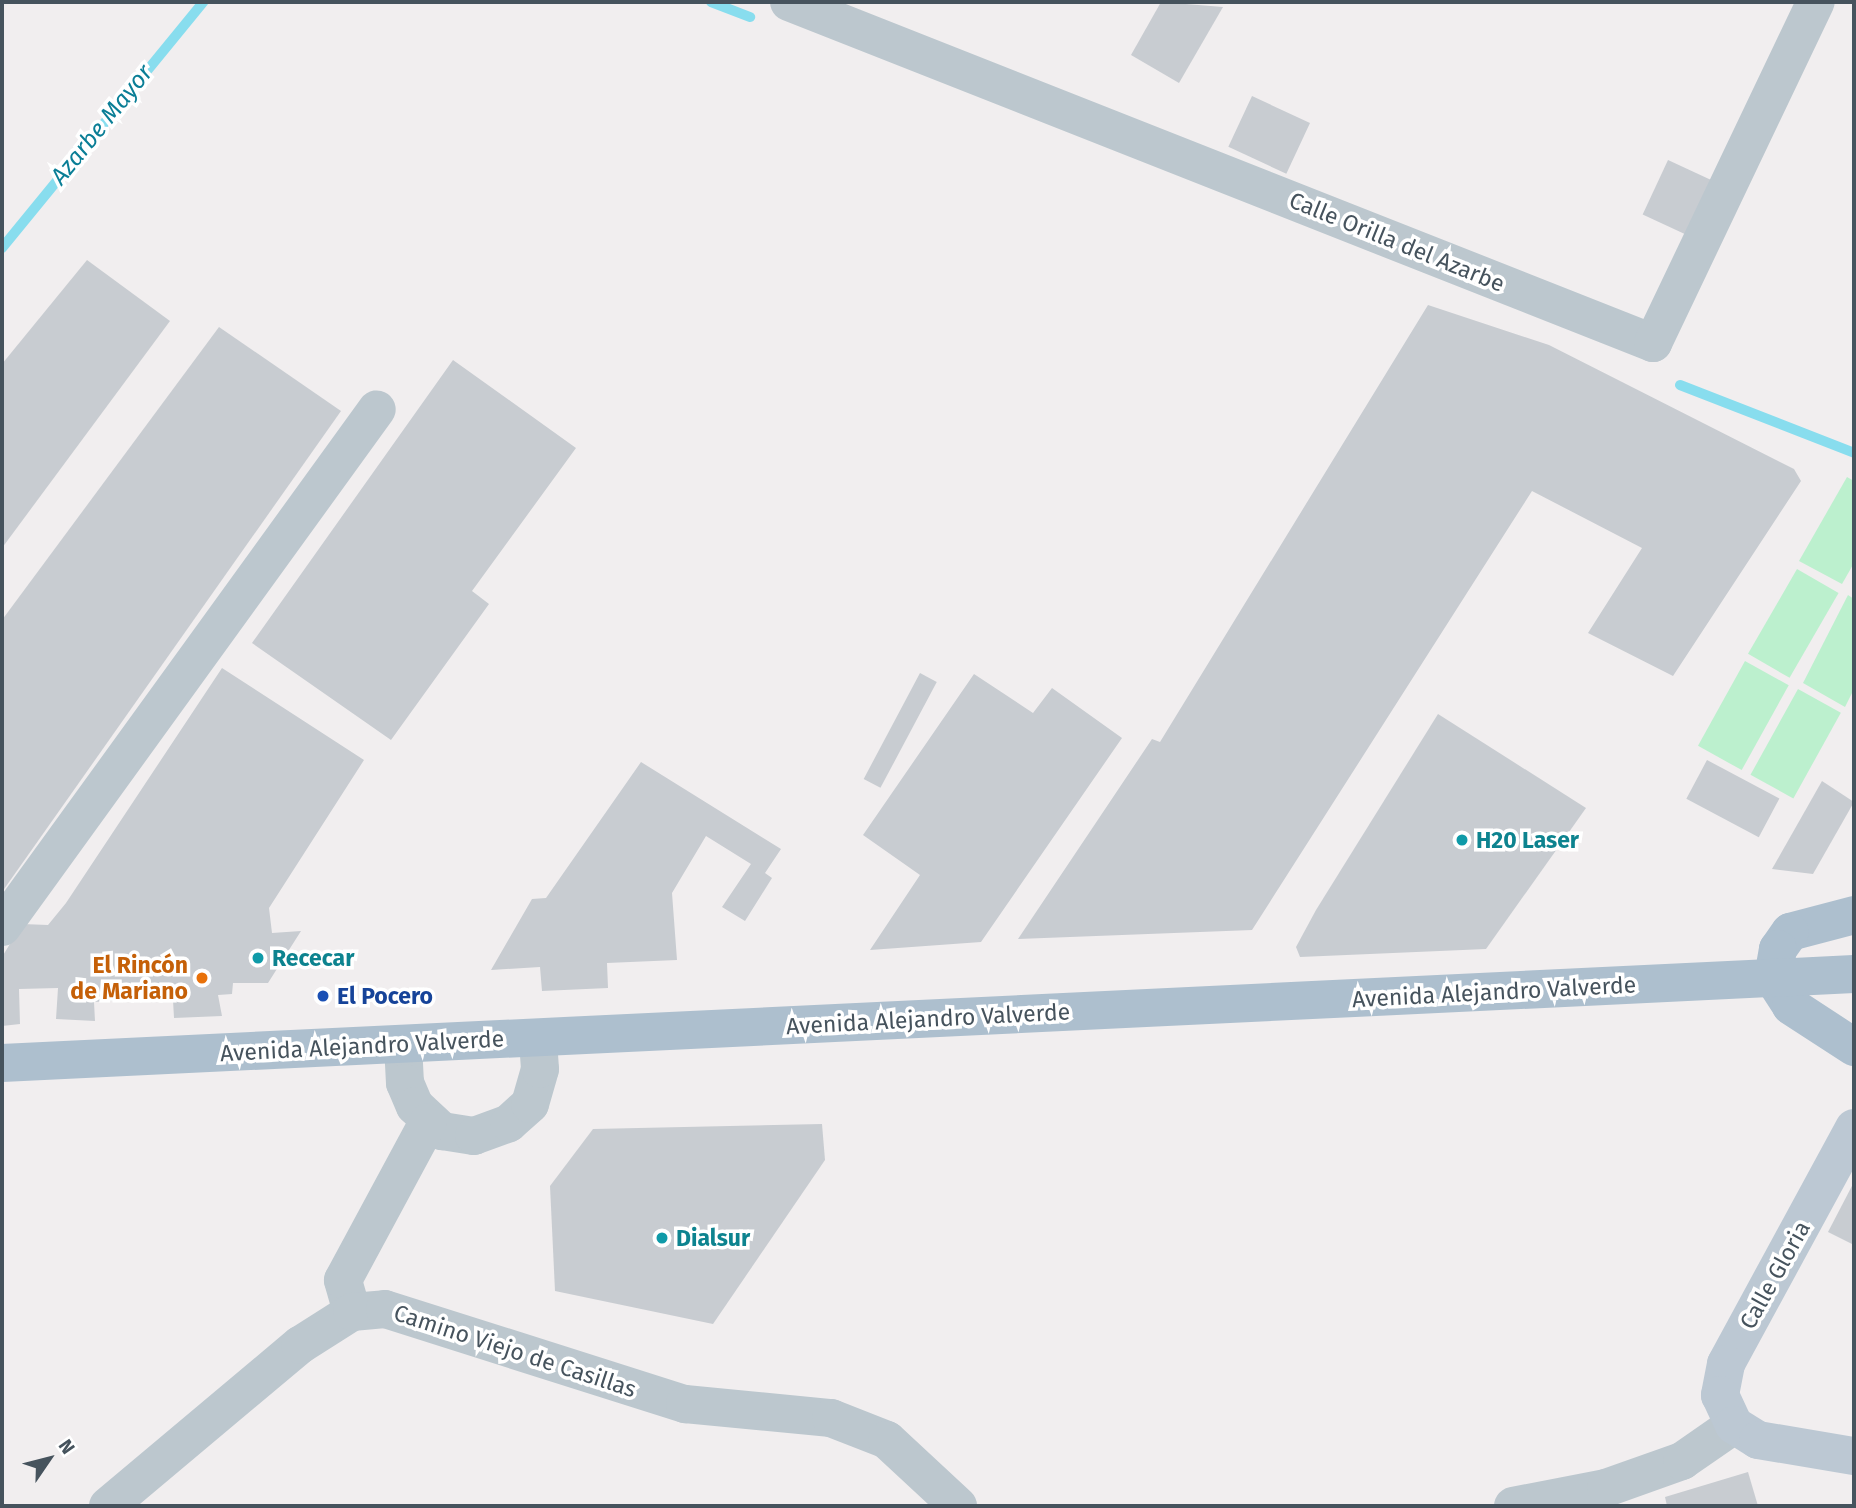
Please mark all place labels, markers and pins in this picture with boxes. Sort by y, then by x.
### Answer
place label: H20 Laser [1476,826,1579,854]
marker: H20 Laser [1454,832,1470,848]
place label: Rececar [272,944,354,972]
marker: Rececar [250,950,266,966]
place label: El Rincón de Mariano [70,951,188,1005]
marker: El Rincón de Mariano [194,970,210,986]
place label: El Pocero [337,982,433,1010]
marker: El Pocero [315,988,331,1004]
place label: Dialsur [676,1224,750,1252]
marker: Dialsur [654,1230,670,1246]

